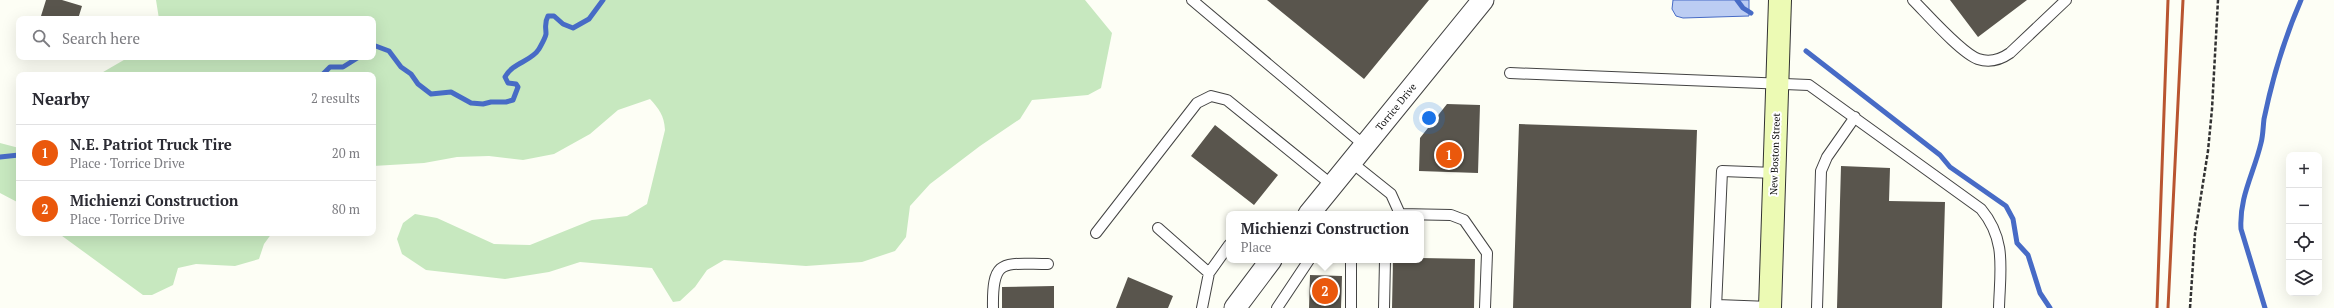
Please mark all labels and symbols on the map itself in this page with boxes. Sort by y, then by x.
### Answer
street label: Torrice Drive [1373,81,1419,133]
your location [1419,108,1439,128]
street label: New Boston Street [1767,112,1783,195]
pin: 1 [1436,140,1462,170]
pin: 2 [1312,276,1338,306]

